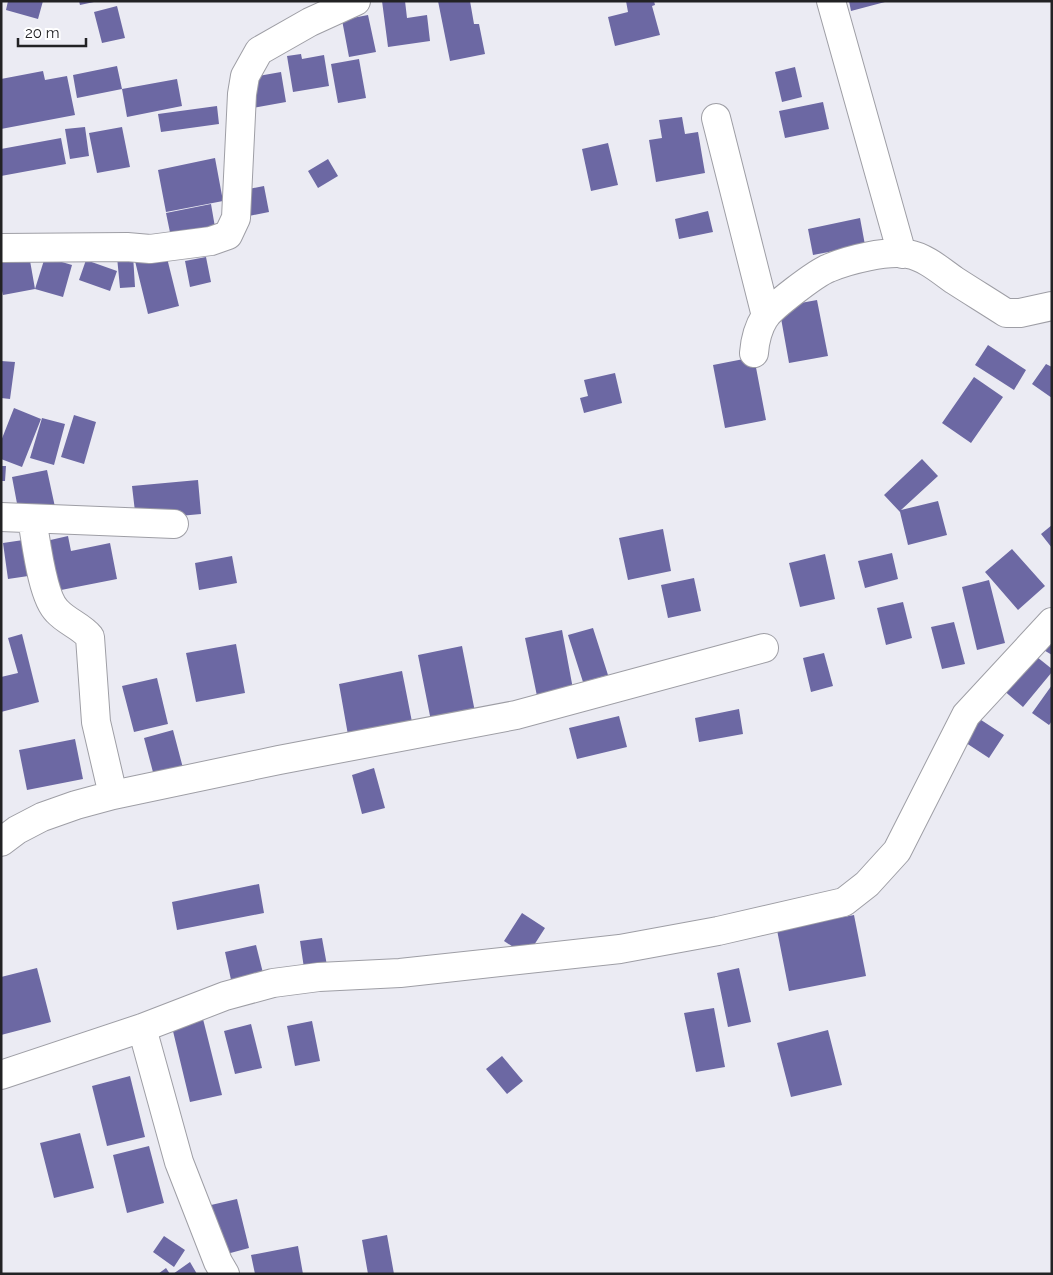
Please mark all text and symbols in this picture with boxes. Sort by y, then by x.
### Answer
scale bar [18,15,85,47]
text: 20 m [25,24,60,42]

